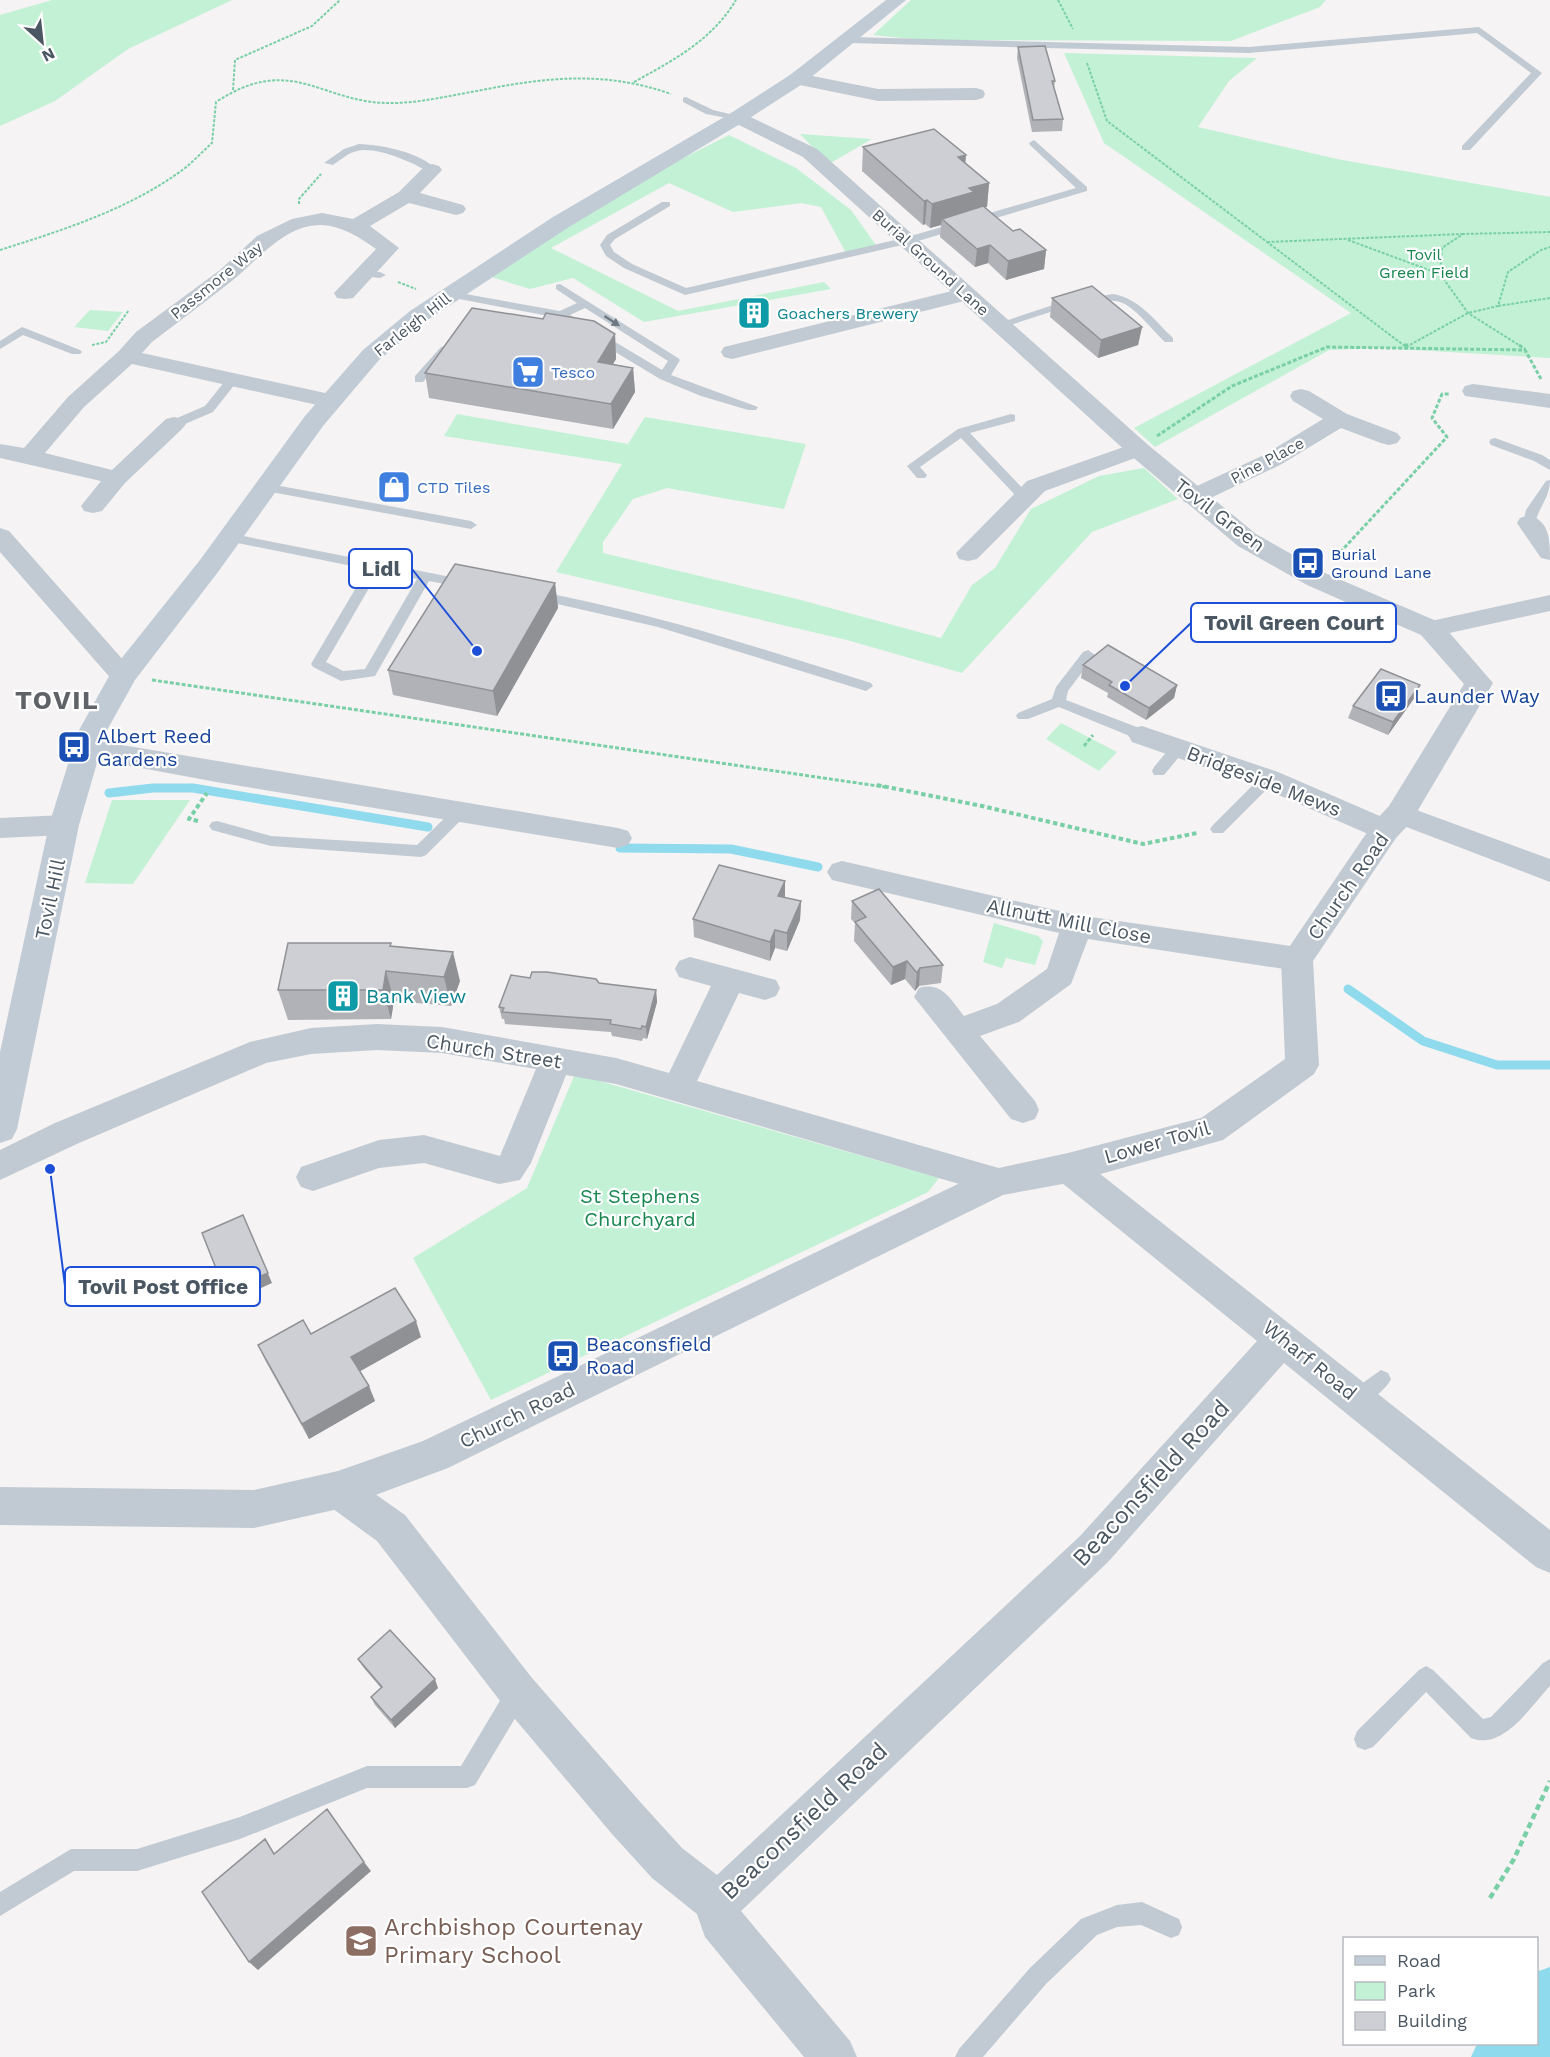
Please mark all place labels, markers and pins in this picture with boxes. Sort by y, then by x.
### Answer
building icon: Goachers Brewery [736,295,772,331]
place label: Goachers Brewery [777,304,919,323]
supermarket icon: Tesco [510,354,546,390]
place label: Tesco [551,363,595,382]
shop icon: CTD Tiles [376,469,412,505]
place label: CTD Tiles [417,478,490,497]
bus stop icon: Burial Ground Lane [1290,545,1326,581]
place label: Burial Ground Lane [1331,545,1431,582]
callout: Lidl [349,549,412,588]
callout: Tovil Green Court [1191,603,1396,642]
bus stop icon: Launder Way [1373,678,1409,714]
place label: Launder Way [1414,684,1540,708]
place label: Albert Reed Gardens [97,724,212,771]
bus stop icon: Albert Reed Gardens [56,729,92,765]
building icon: Bank View [325,978,361,1014]
place label: Bank View [366,984,466,1008]
callout: Tovil Post Office [65,1267,260,1306]
place label: Beaconsfield Road [586,1332,711,1379]
bus stop icon: Beaconsfield Road [545,1338,581,1374]
place label: Archbishop Courtenay Primary School [384,1913,644,1969]
school or university icon: Archbishop Courtenay Primary School [343,1923,379,1959]

